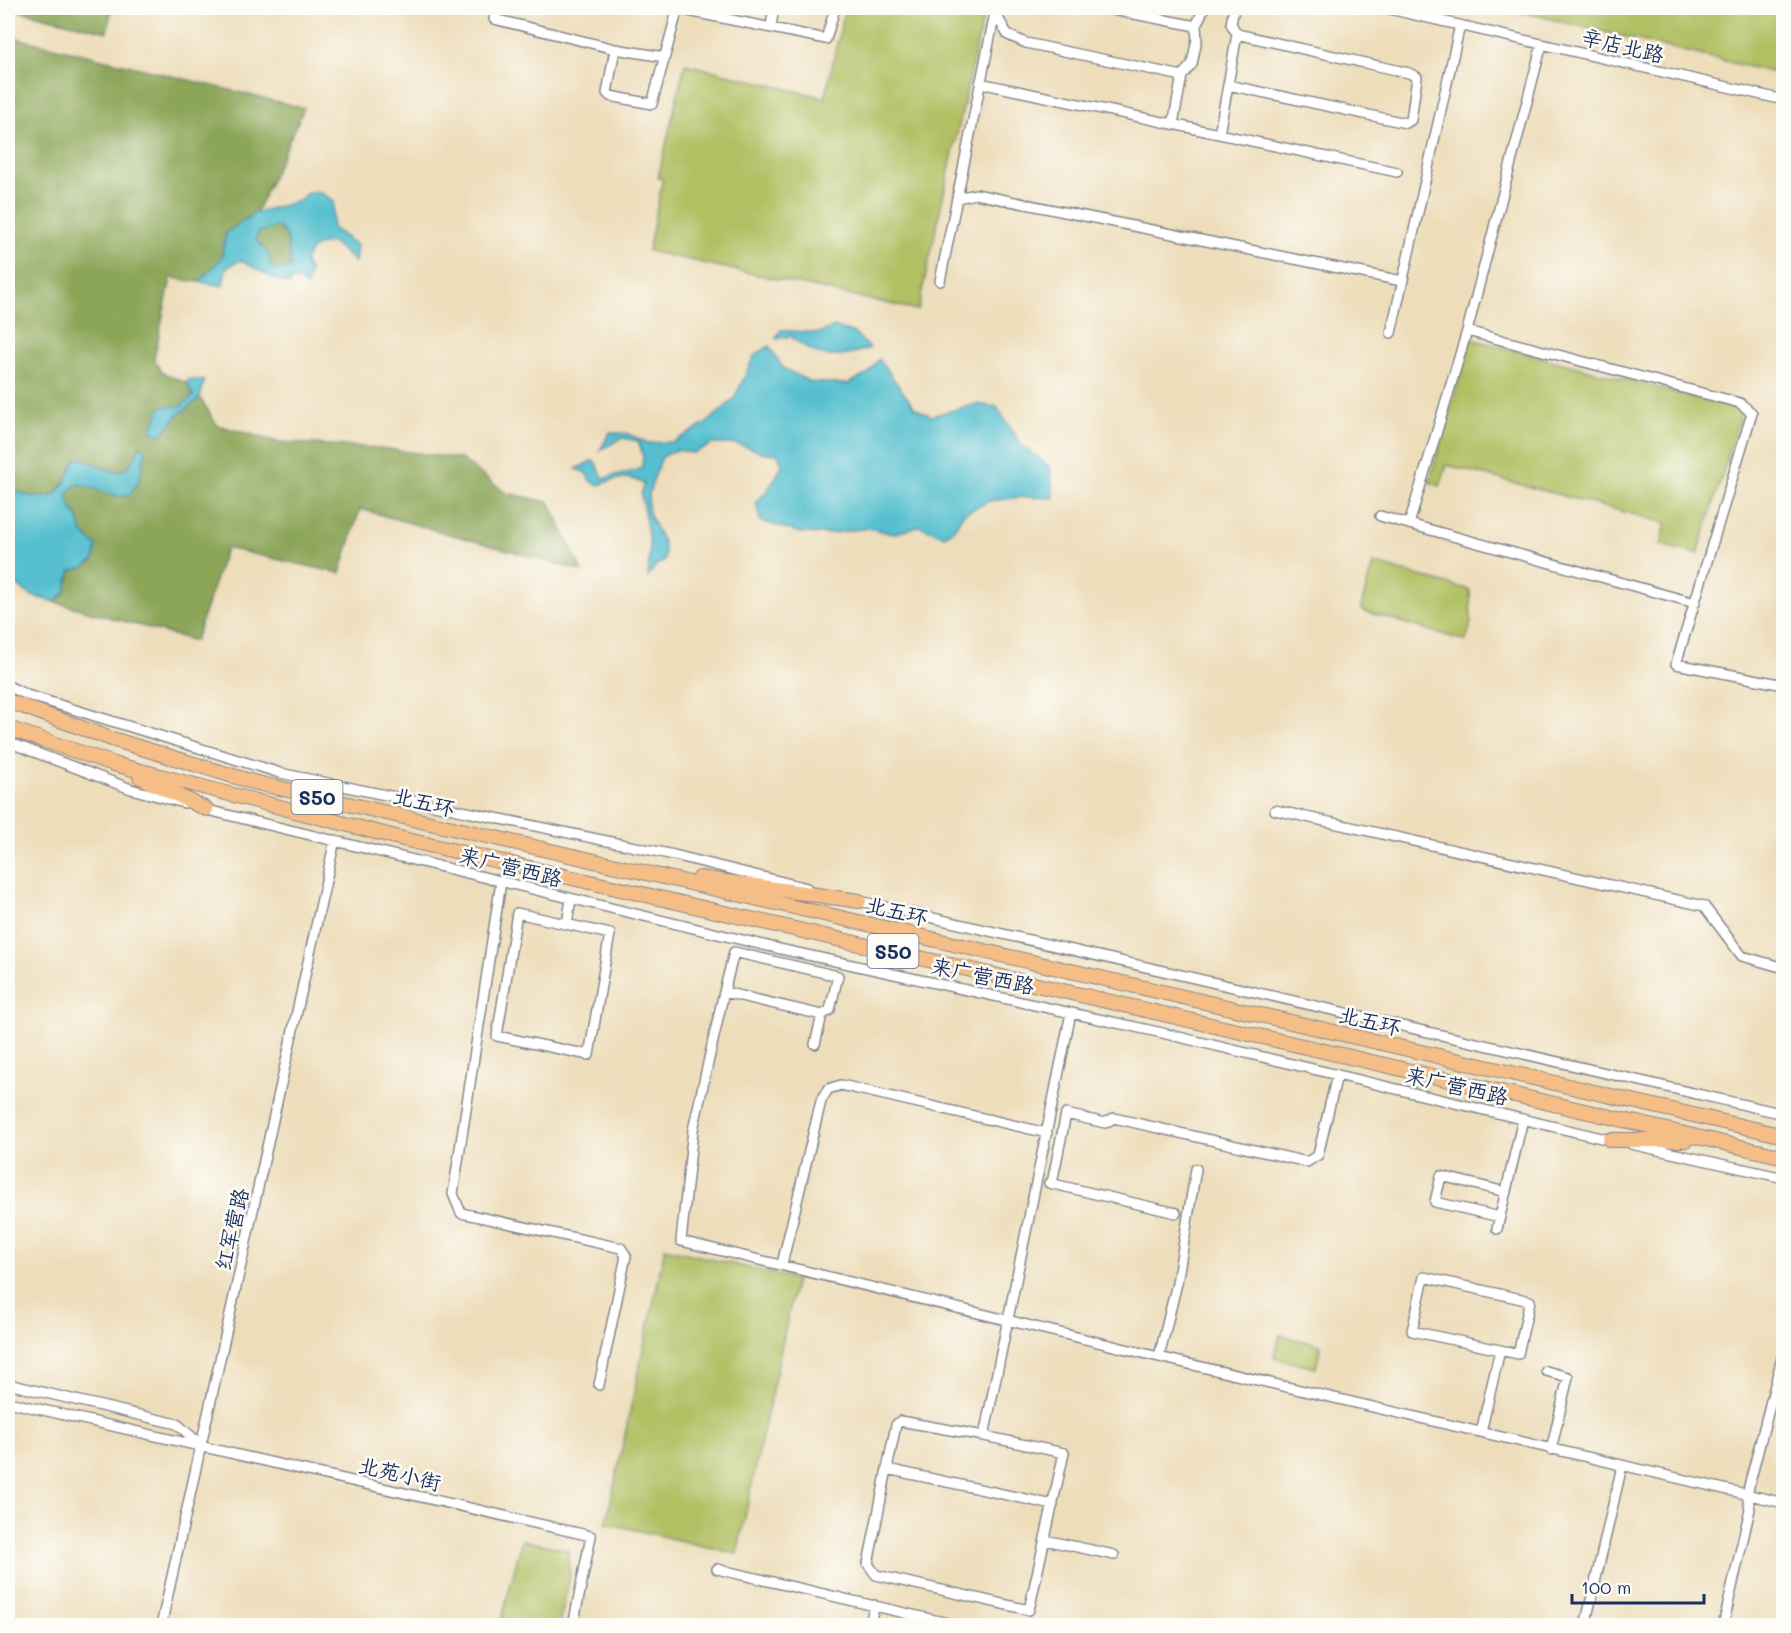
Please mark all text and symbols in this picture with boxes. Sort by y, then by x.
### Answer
street label: 辛店北路 [1579,22,1667,68]
road number: S50 [292,780,342,814]
street label: 北五环 [390,781,458,821]
street label: 来广营西路 [457,840,565,892]
street label: 北五环 [863,890,931,930]
road number: S50 [868,934,918,968]
street label: 来广营西路 [929,951,1037,999]
street label: 北五环 [1336,1000,1404,1040]
street label: 来广营西路 [1403,1060,1511,1110]
street label: 红军营路 [208,1185,254,1273]
street label: 北苑小街 [356,1450,444,1496]
scale bar [1572,1567,1704,1605]
text: 100 m [1581,1575,1631,1599]

